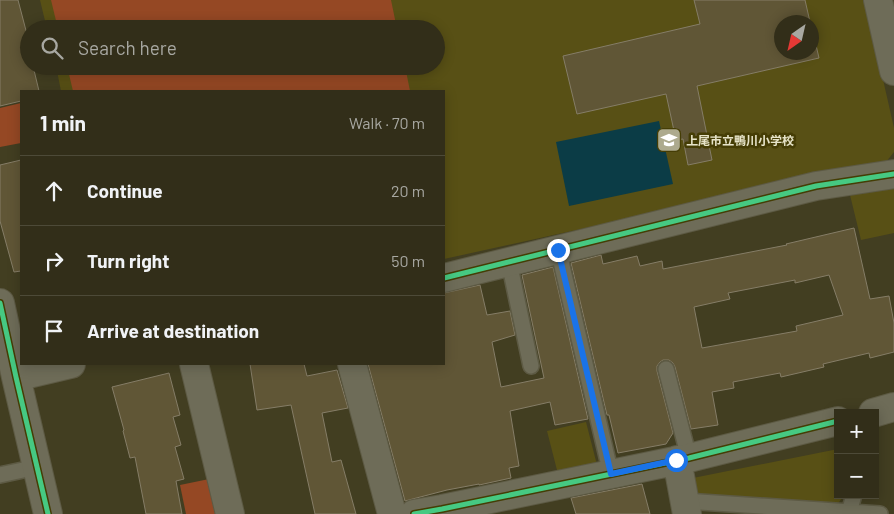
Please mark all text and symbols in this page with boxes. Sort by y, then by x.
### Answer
north arrow [774,15,819,60]
search box [20,20,445,75]
icon: search [38,34,66,62]
text: Search here [78,36,177,59]
text: 1 min [40,110,86,135]
text: Walk · 70 m [349,113,425,132]
school or university icon: 上尾市立鴨川小学校 [656,127,682,153]
place label: 上尾市立鴨川小学校 [686,133,794,147]
icon: ahead [40,177,68,205]
text: Continue [87,179,163,202]
text: 20 m [391,181,425,200]
route end [547,239,570,262]
icon: right [40,247,68,275]
text: Turn right [87,249,169,272]
text: 50 m [391,251,425,270]
icon: arrive [40,317,68,345]
text: Arrive at destination [87,319,259,342]
map controls [834,409,879,499]
button: + [834,409,879,454]
route start [665,449,688,472]
button: − [834,454,879,499]

